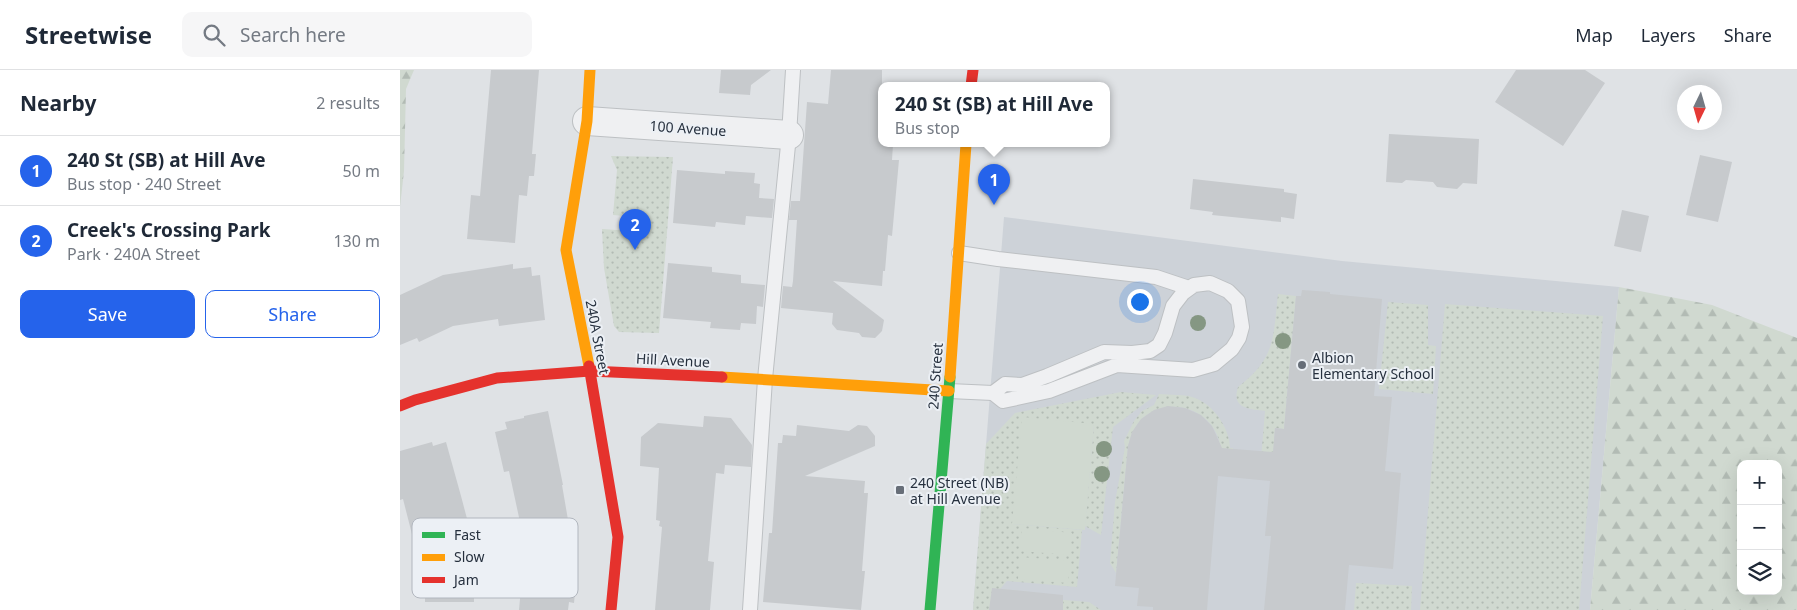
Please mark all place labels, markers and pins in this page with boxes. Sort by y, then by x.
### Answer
pin: 1 [978,164,1010,205]
pin: 2 [619,209,651,250]
place label: Albion Elementary School [1312,348,1434,383]
marker: Albion Elementary School [1296,359,1308,371]
place label: 240 Street (NB) at Hill Avenue [910,473,1009,508]
marker: 240 Street (NB) at Hill Avenue [894,484,906,496]

